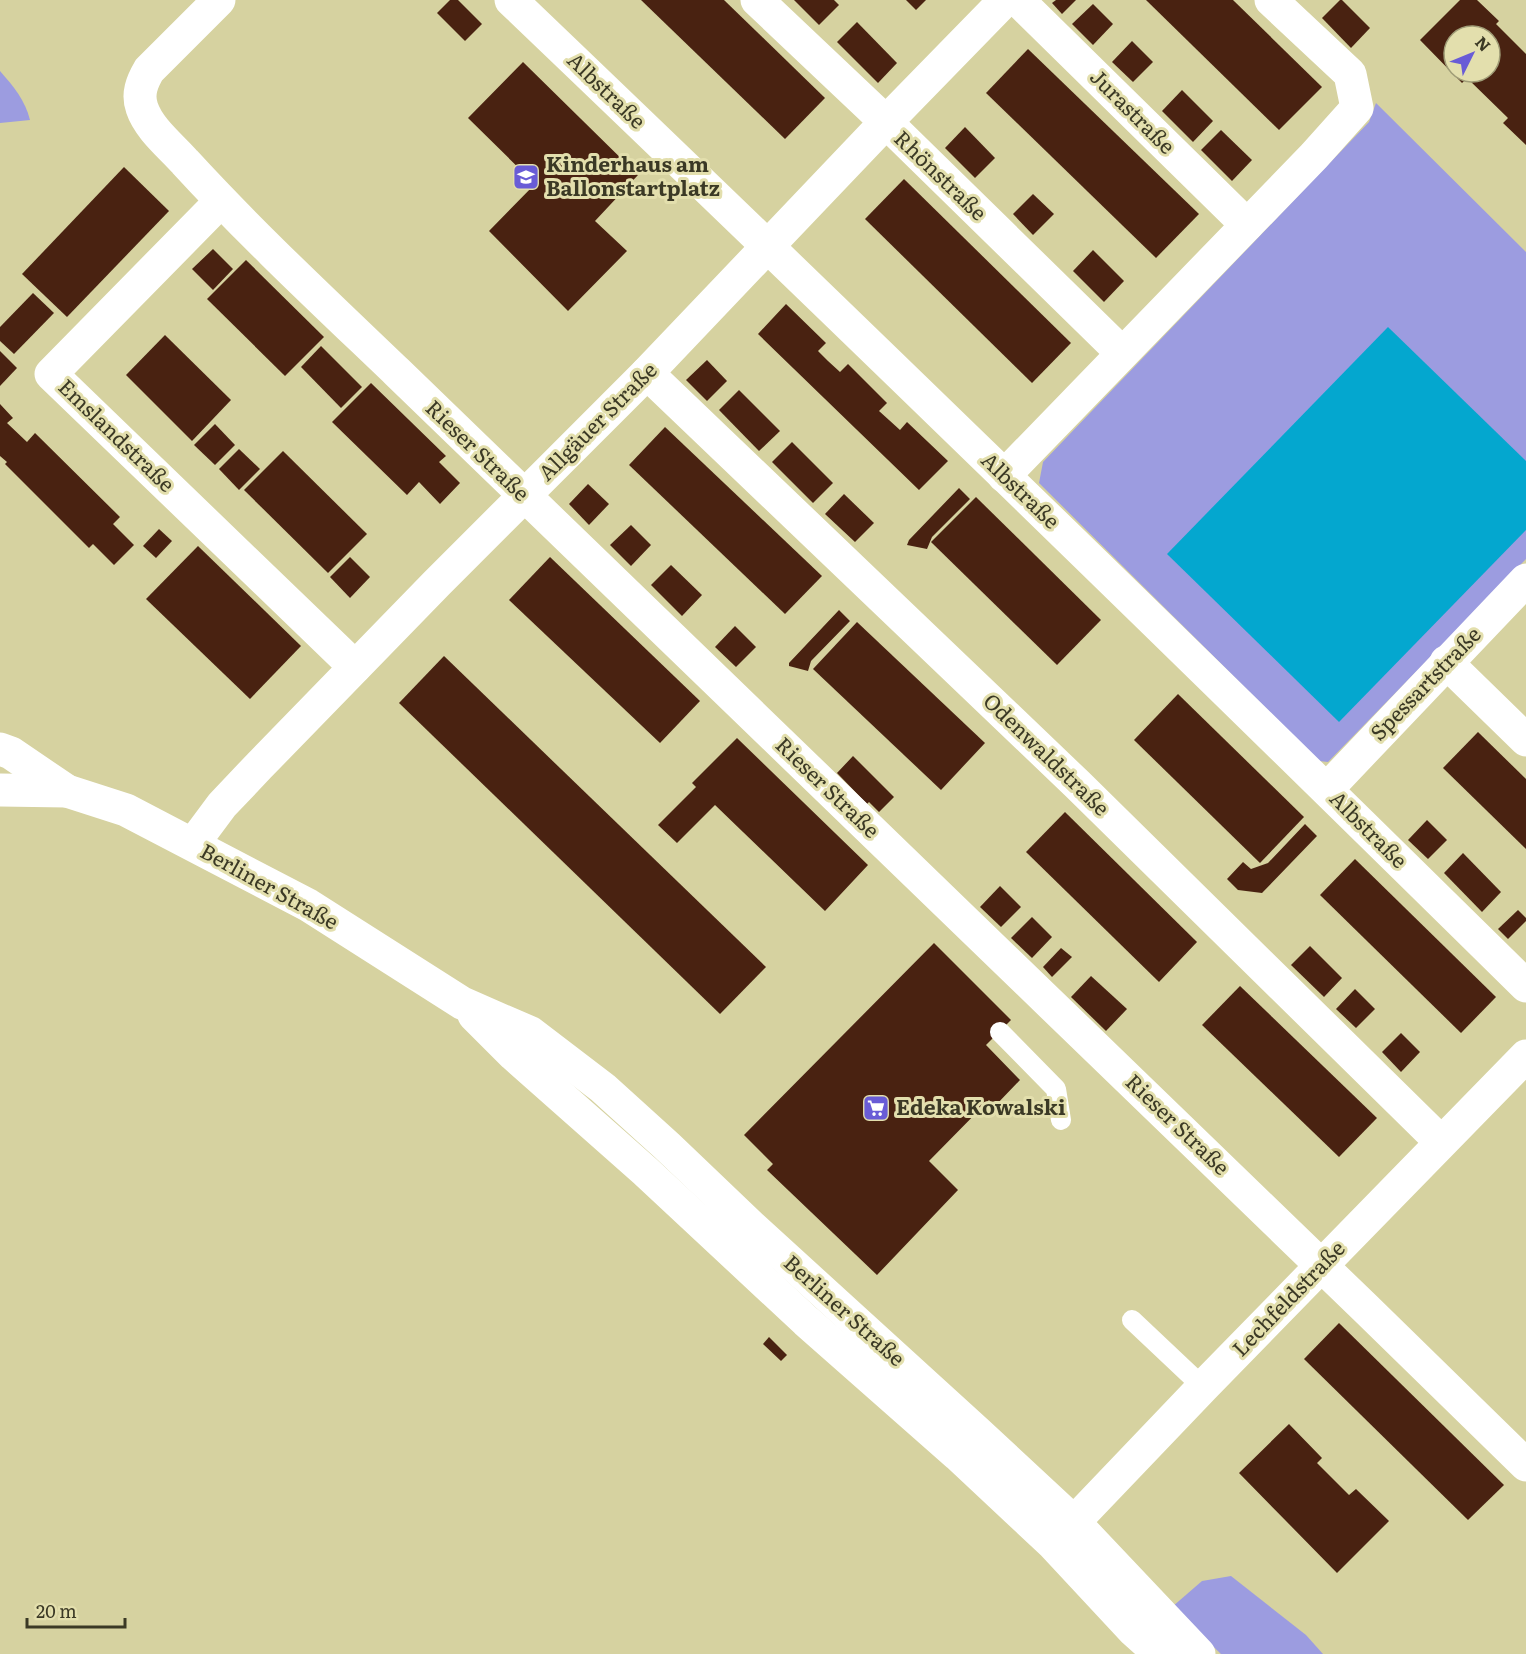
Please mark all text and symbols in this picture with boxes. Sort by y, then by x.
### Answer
north arrow [1442,24,1502,84]
text: N [1470,30,1497,56]
street label: Albstraße [562,44,654,135]
street label: Jurastraße [1084,61,1183,160]
street label: Rhönstraße [888,122,995,226]
place label: Kinderhaus am Ballonstartplatz [546,147,720,202]
school or university icon: Kinderhaus am Ballonstartplatz [511,162,541,192]
street label: Allgäuer Straße [530,354,663,487]
street label: Emslandstraße [52,370,183,498]
street label: Rieser Straße [420,392,538,507]
street label: Albstraße [976,444,1068,535]
street label: Spessartstraße [1362,618,1487,746]
street label: Odenwaldstraße [978,685,1118,822]
street label: Rieser Straße [770,729,888,844]
street label: Albstraße [1324,782,1416,874]
street label: Berliner Straße [196,834,345,936]
street label: Rieser Straße [1120,1066,1238,1181]
place label: Edeka Kowalski [896,1090,1066,1121]
supermarket icon: Edeka Kowalski [861,1093,891,1123]
street label: Lechfeldstraße [1224,1232,1351,1362]
street label: Berliner Straße [778,1246,913,1372]
scale bar [27,1591,124,1629]
text: 20 m [36,1597,77,1624]

